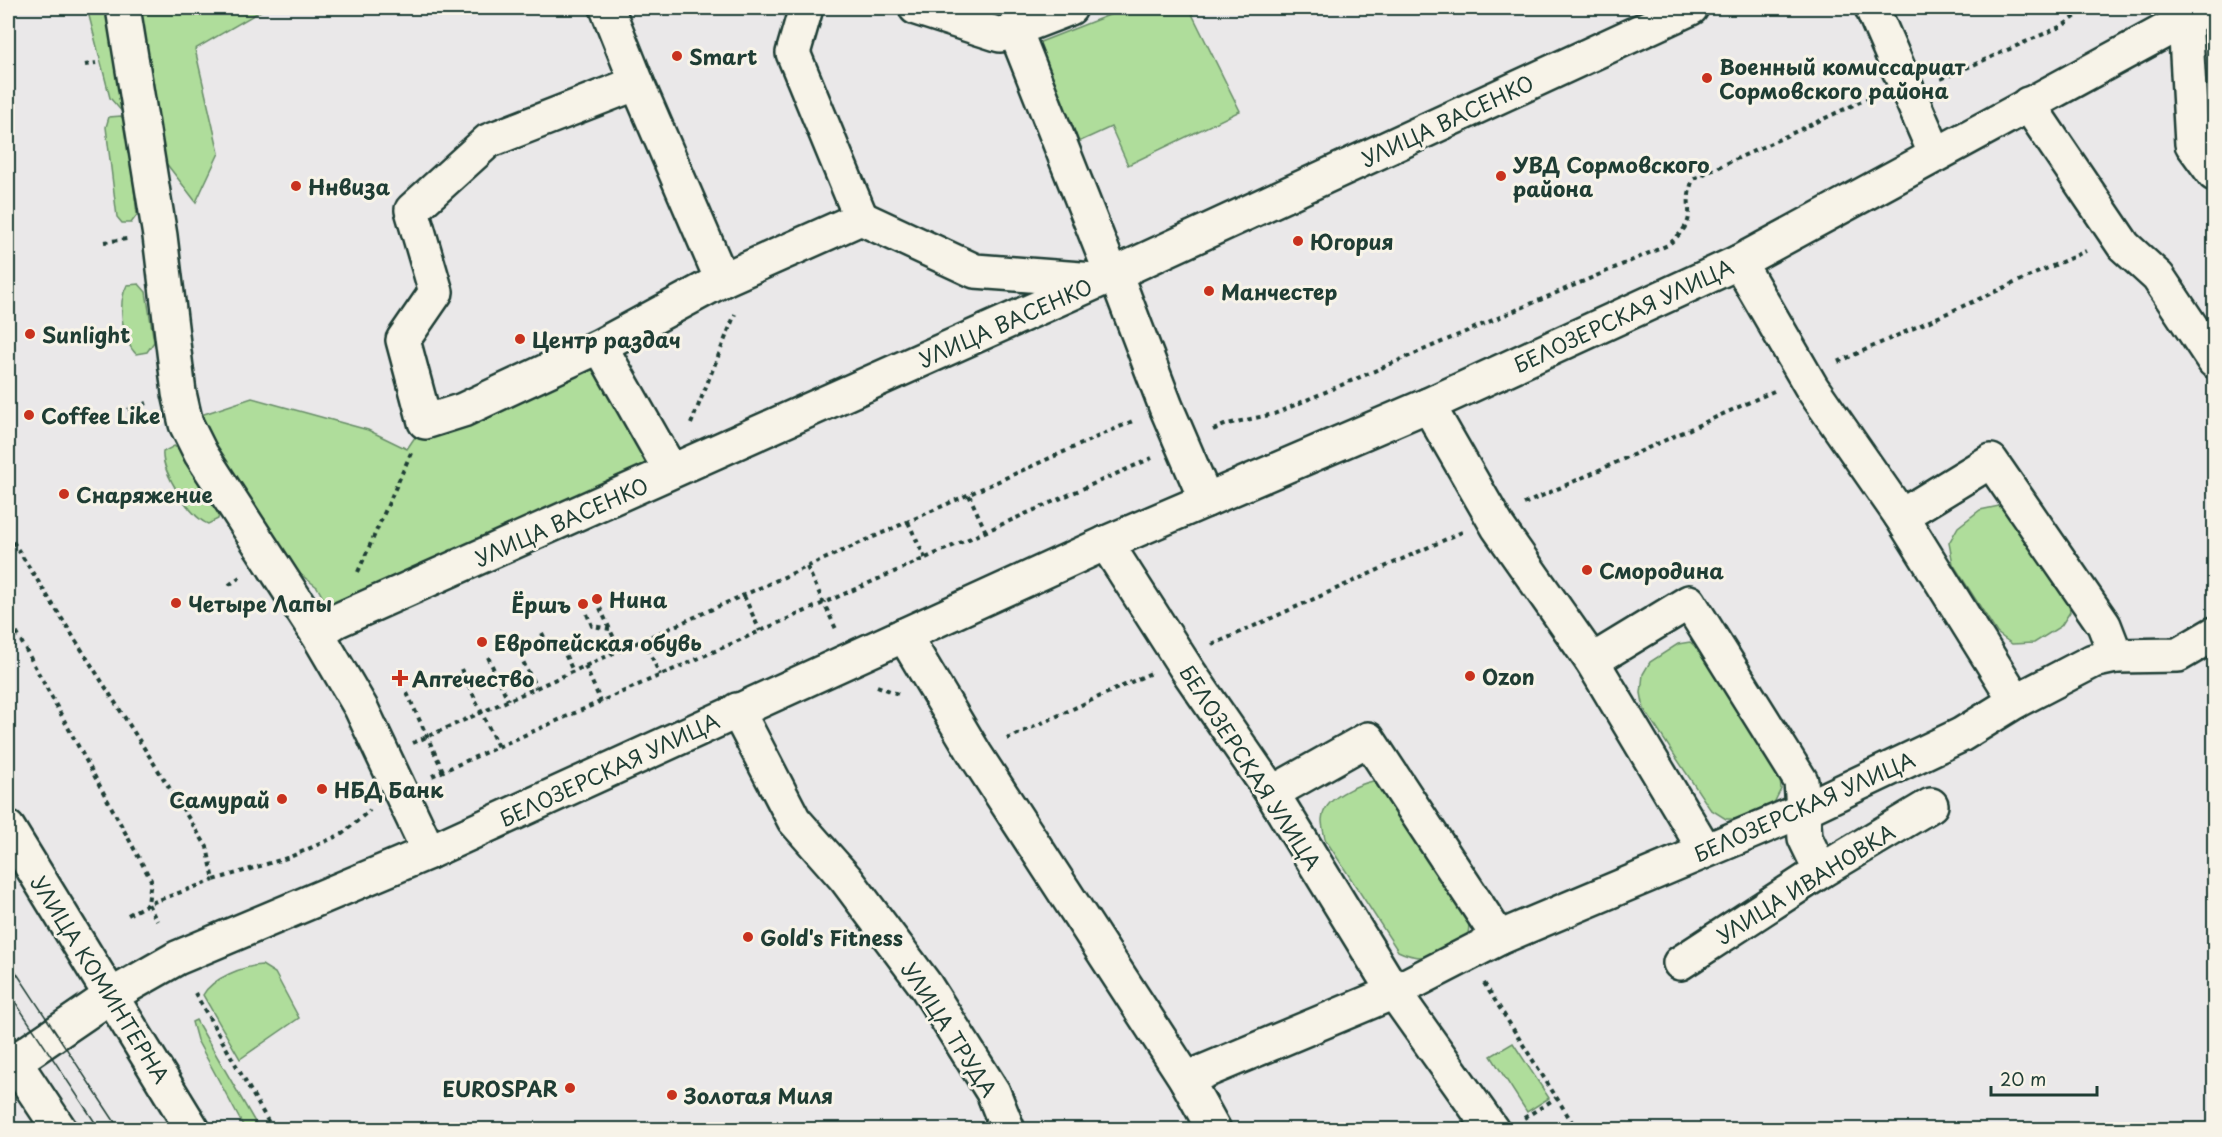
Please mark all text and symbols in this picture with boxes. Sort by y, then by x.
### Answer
place label: Smart [689,40,757,72]
marker: Smart [670,49,684,63]
place label: Военный комиссариат Сормовского района [1719,50,1966,106]
street label: УЛИЦА ВАСЕНКО [1355,66,1539,174]
marker: Военный комиссариат Сормовского района [1700,71,1714,85]
place label: УВД Сормовского района [1512,148,1710,204]
marker: УВД Сормовского района [1494,169,1508,183]
place label: Ннвиза [308,170,390,202]
marker: Ннвиза [289,179,303,193]
place label: Югория [1310,225,1394,257]
marker: Югория [1291,234,1305,248]
street label: БЕЛОЗЕРСКАЯ УЛИЦА [1508,250,1738,380]
street label: УЛИЦА ВАСЕНКО [913,269,1097,375]
place label: Манчестер [1221,275,1337,307]
marker: Манчестер [1202,284,1216,298]
place label: Sunlight [42,318,130,350]
place label: Центр раздач [532,323,681,355]
marker: Sunlight [23,327,37,341]
marker: Центр раздач [513,332,527,346]
place label: Coffee Like [41,399,160,431]
marker: Coffee Like [22,408,36,422]
street label: УЛИЦА ВАСЕНКО [469,468,653,574]
place label: Снаряжение [76,478,213,510]
marker: Снаряжение [57,487,71,501]
place label: Смородина [1599,554,1724,586]
marker: Смородина [1580,563,1594,577]
place label: Нина [609,583,668,615]
place label: Четыре Лапы [188,587,332,619]
place label: Ёршъ [511,588,571,620]
marker: Нина [590,592,604,606]
marker: Четыре Лапы [169,596,183,610]
marker: Ёршъ [576,597,590,611]
place label: Европейская обувь [494,626,702,658]
marker: Европейская обувь [475,635,489,649]
street label: БЕЛОЗЕРСКАЯ УЛИЦА [1172,658,1330,876]
place label: Ozon [1482,660,1535,692]
place label: Аптечество [412,662,534,694]
marker: Ozon [1463,669,1477,683]
marker: Аптечество [393,671,407,685]
street label: БЕЛОЗЕРСКАЯ УЛИЦА [494,704,724,834]
street label: БЕЛОЗЕРСКАЯ УЛИЦА [1688,743,1920,869]
place label: НБД Банк [334,773,444,805]
marker: НБД Банк [315,782,329,796]
place label: Самурай [169,783,270,815]
marker: Самурай [275,792,289,806]
street label: УЛИЦА ИВАНОВКА [1709,815,1901,951]
street label: УЛИЦА КОМИНТЕРНА [24,869,178,1089]
place label: Gold's Fitness [760,921,903,953]
marker: Gold's Fitness [741,930,755,944]
street label: УЛИЦА ТРУДА [894,955,1006,1103]
scale bar [1991,1059,2098,1097]
text: 20 m [2000,1065,2046,1092]
place label: EUROSPAR [442,1072,558,1104]
place label: Золотая Миля [683,1079,833,1111]
marker: EUROSPAR [563,1081,577,1095]
marker: Золотая Миля [665,1088,679,1102]

